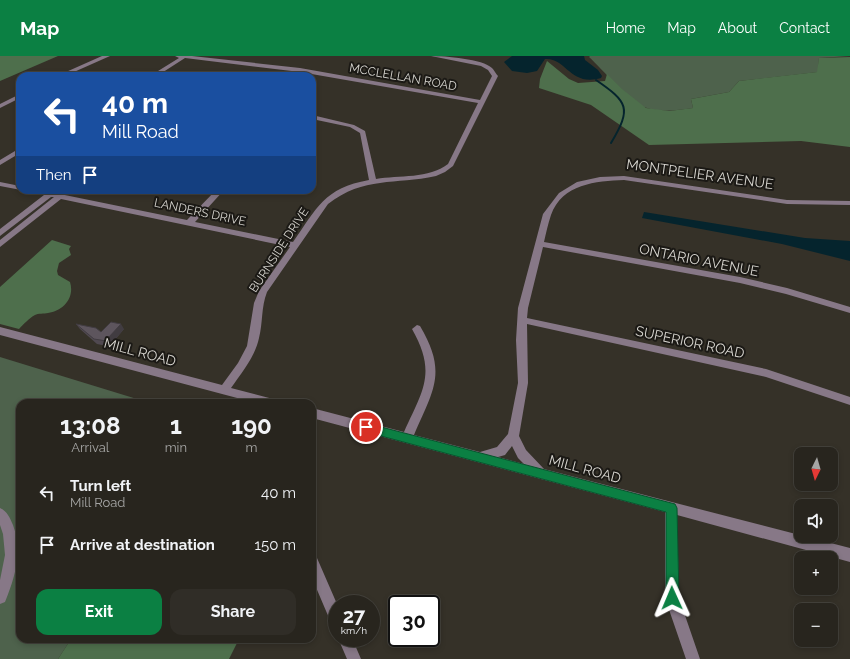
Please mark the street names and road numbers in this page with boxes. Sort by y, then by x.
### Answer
street label: MCCLELLAN ROAD [348,61,458,93]
street label: MONTPELIER AVENUE [625,156,775,192]
street label: LANDERS DRIVE [153,195,247,229]
street label: BURNSIDE DRIVE [246,205,312,295]
street label: ONTARIO AVENUE [638,241,760,279]
street label: SUPERIOR ROAD [634,323,746,361]
street label: MILL ROAD [102,335,178,369]
street label: MILL ROAD [547,452,623,486]

